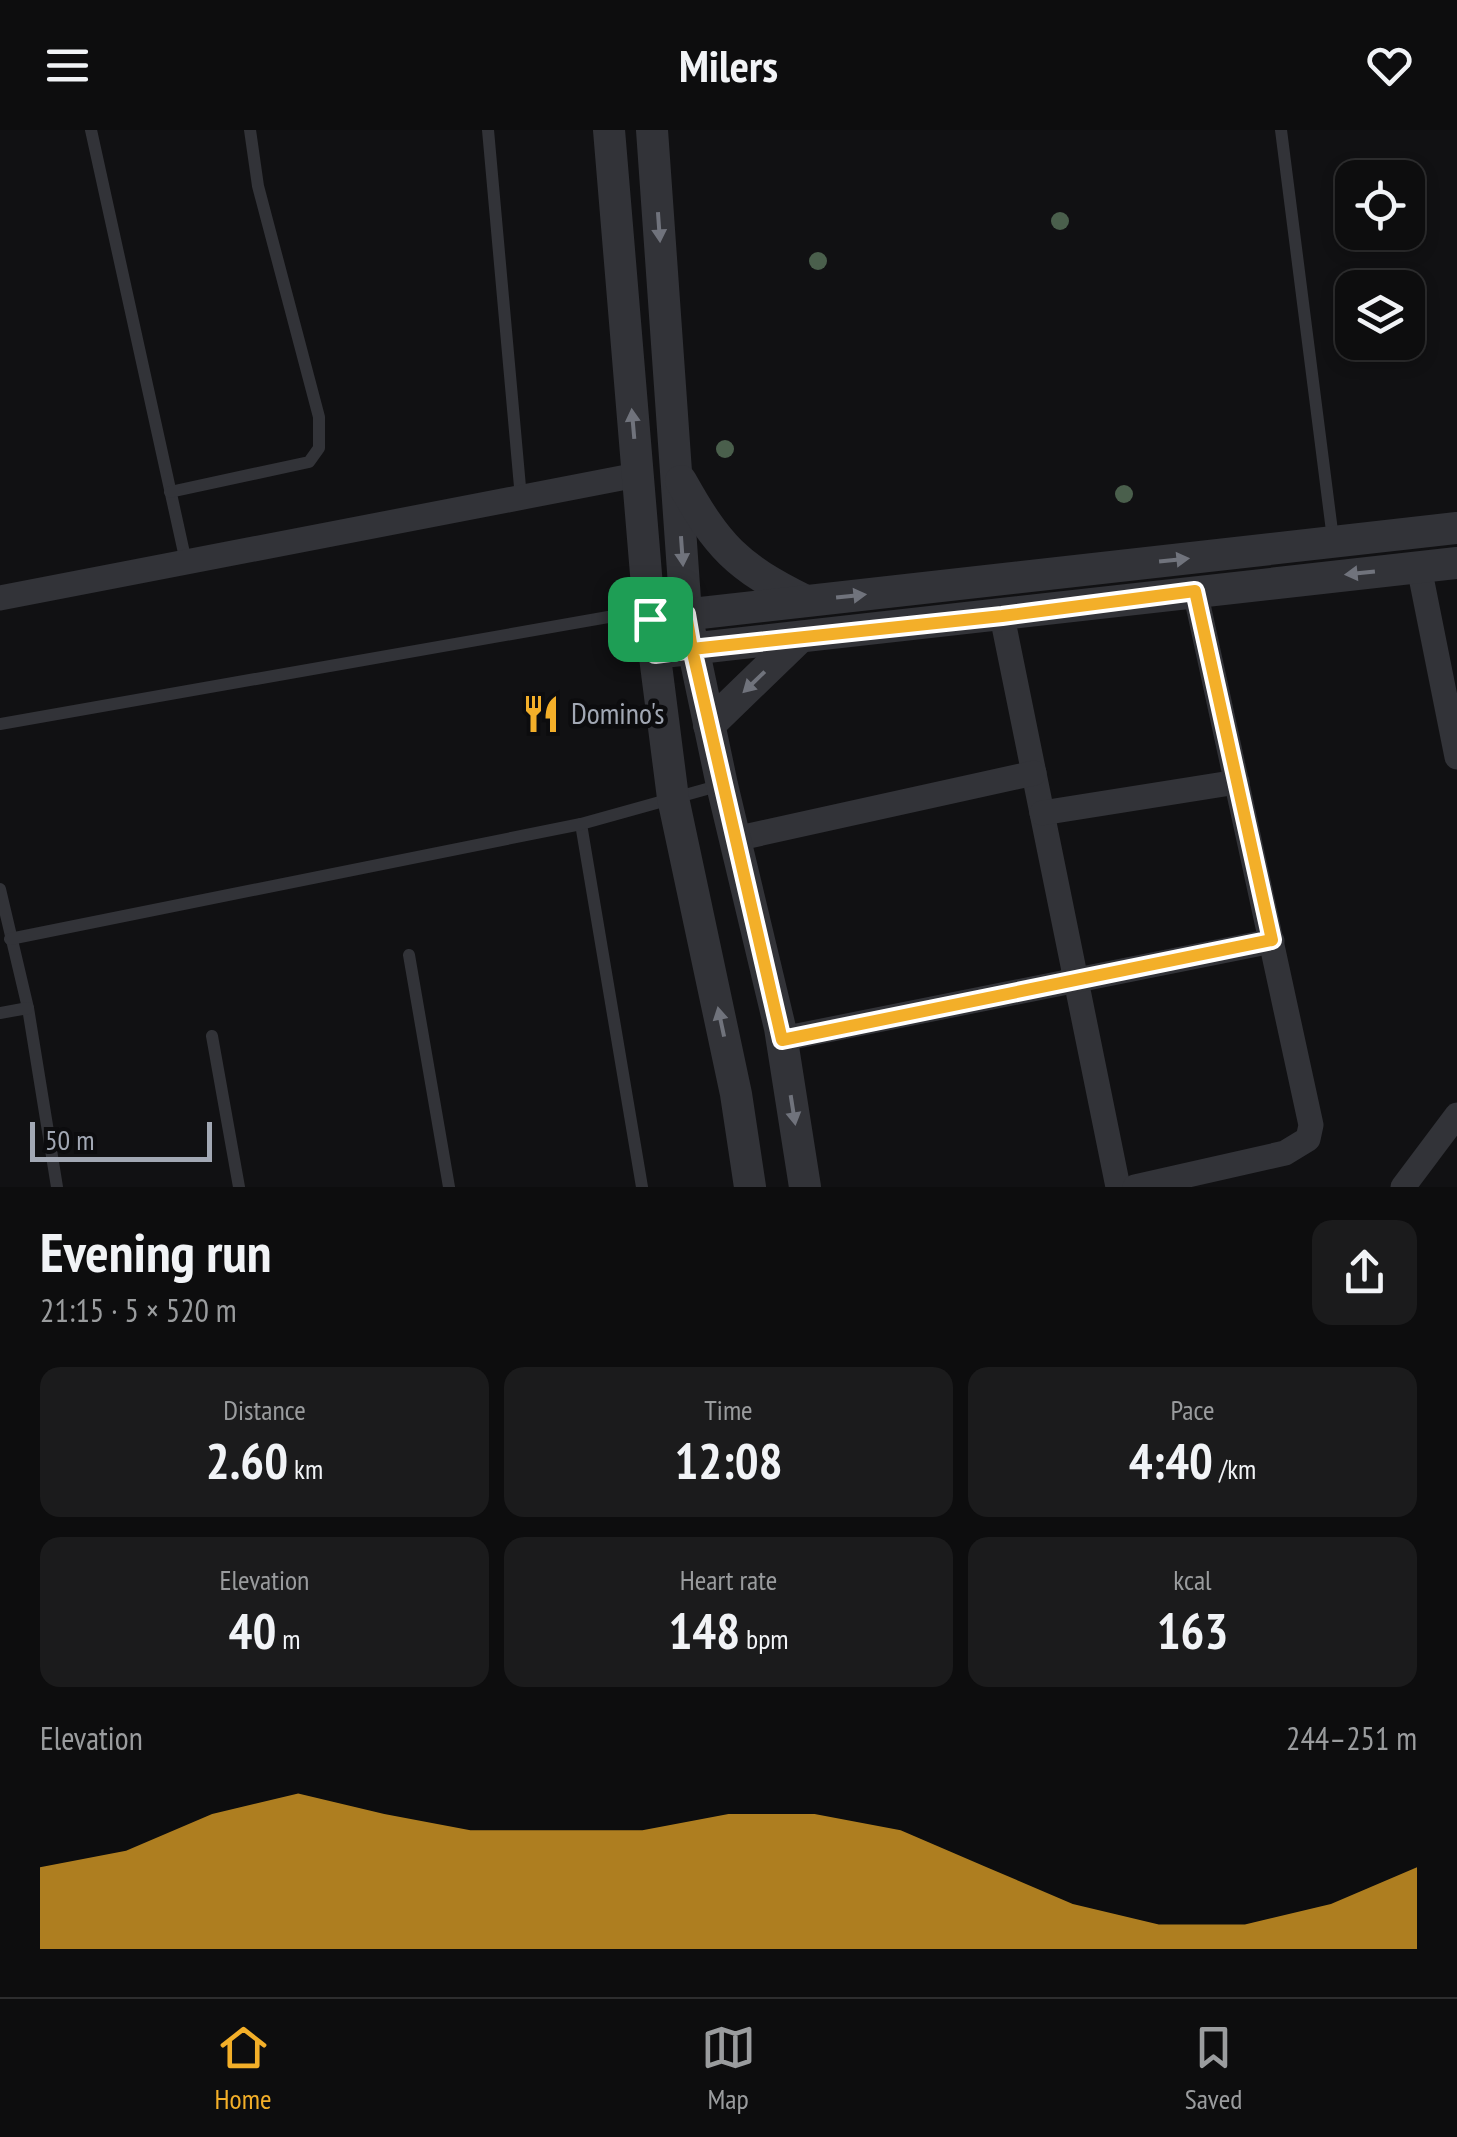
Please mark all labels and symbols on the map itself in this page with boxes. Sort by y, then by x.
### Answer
one-way arrow [651,212,667,244]
one-way arrow [624,408,640,440]
one-way arrow [674,536,690,568]
one-way arrow [1159,552,1191,568]
one-way arrow [1344,565,1375,581]
pin [608,577,693,662]
one-way arrow [836,587,868,603]
one-way arrow [742,670,766,693]
restaurant icon: Domino's [520,693,562,735]
place label: Domino's [571,693,665,732]
one-way arrow [712,1006,728,1037]
one-way arrow [785,1094,801,1126]
scale bar [30,1117,212,1162]

